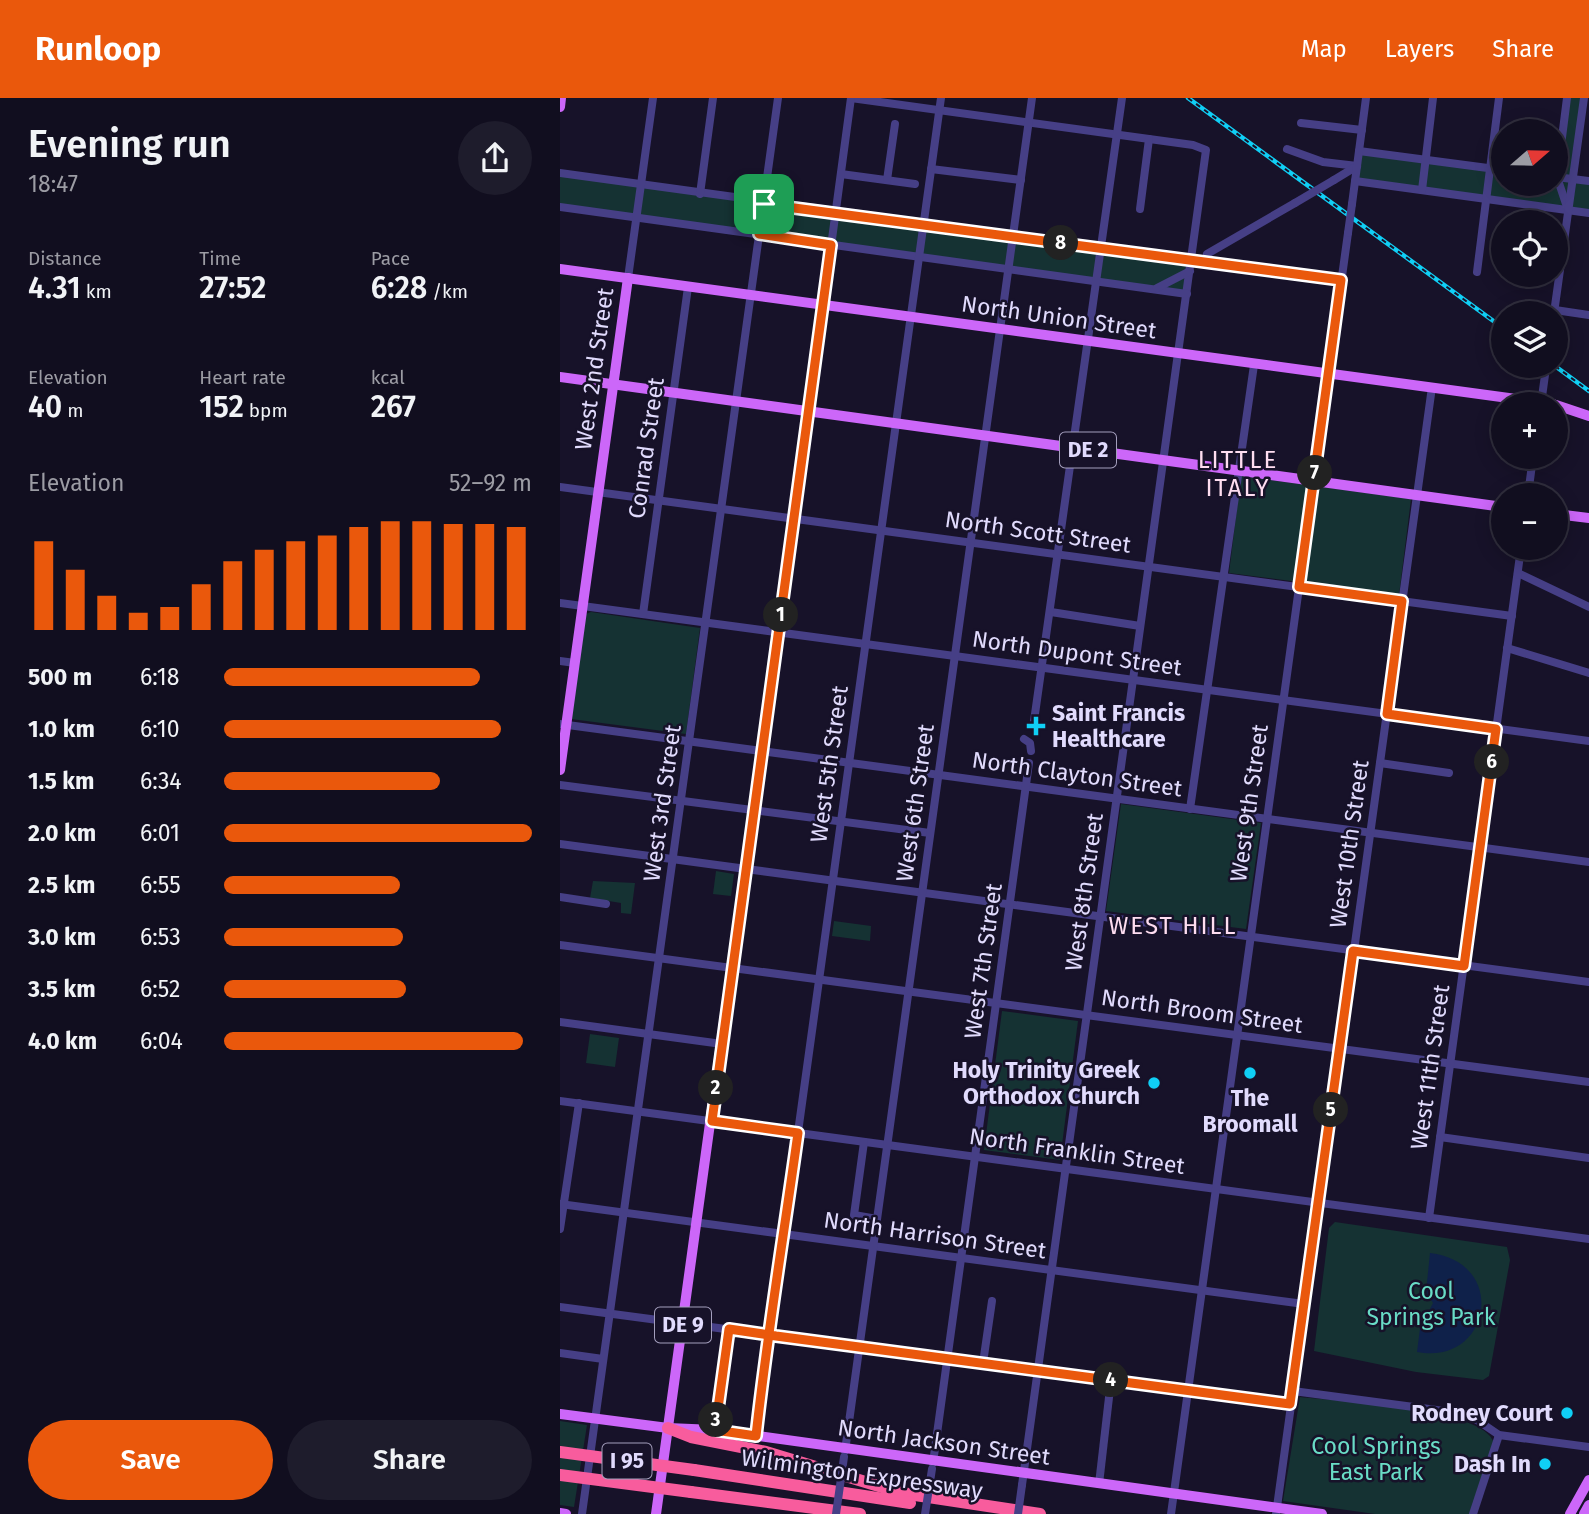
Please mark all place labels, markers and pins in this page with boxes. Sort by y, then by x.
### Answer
pin [734,174,794,234]
pin: 8 [1044,226,1078,260]
pin: 7 [1298,456,1332,490]
pin: 1 [764,598,798,632]
place label: Saint Francis Healthcare [1052,699,1185,753]
marker: Saint Francis Healthcare [1026,716,1046,736]
pin: 6 [1474,744,1510,780]
place label: Holy Trinity Greek Orthodox Church [953,1056,1140,1110]
marker: The Broomall [1242,1065,1258,1081]
pin: 2 [698,1070,734,1105]
marker: Holy Trinity Greek Orthodox Church [1146,1075,1162,1091]
place label: The Broomall [1202,1084,1298,1138]
pin: 5 [1314,1093,1348,1128]
pin: 4 [1094,1362,1128,1398]
place label: Rodney Court [1411,1399,1554,1427]
pin: 3 [698,1402,734,1438]
marker: Rodney Court [1559,1405,1575,1421]
place label: Dash In [1454,1450,1531,1478]
marker: Dash In [1537,1456,1553,1472]

